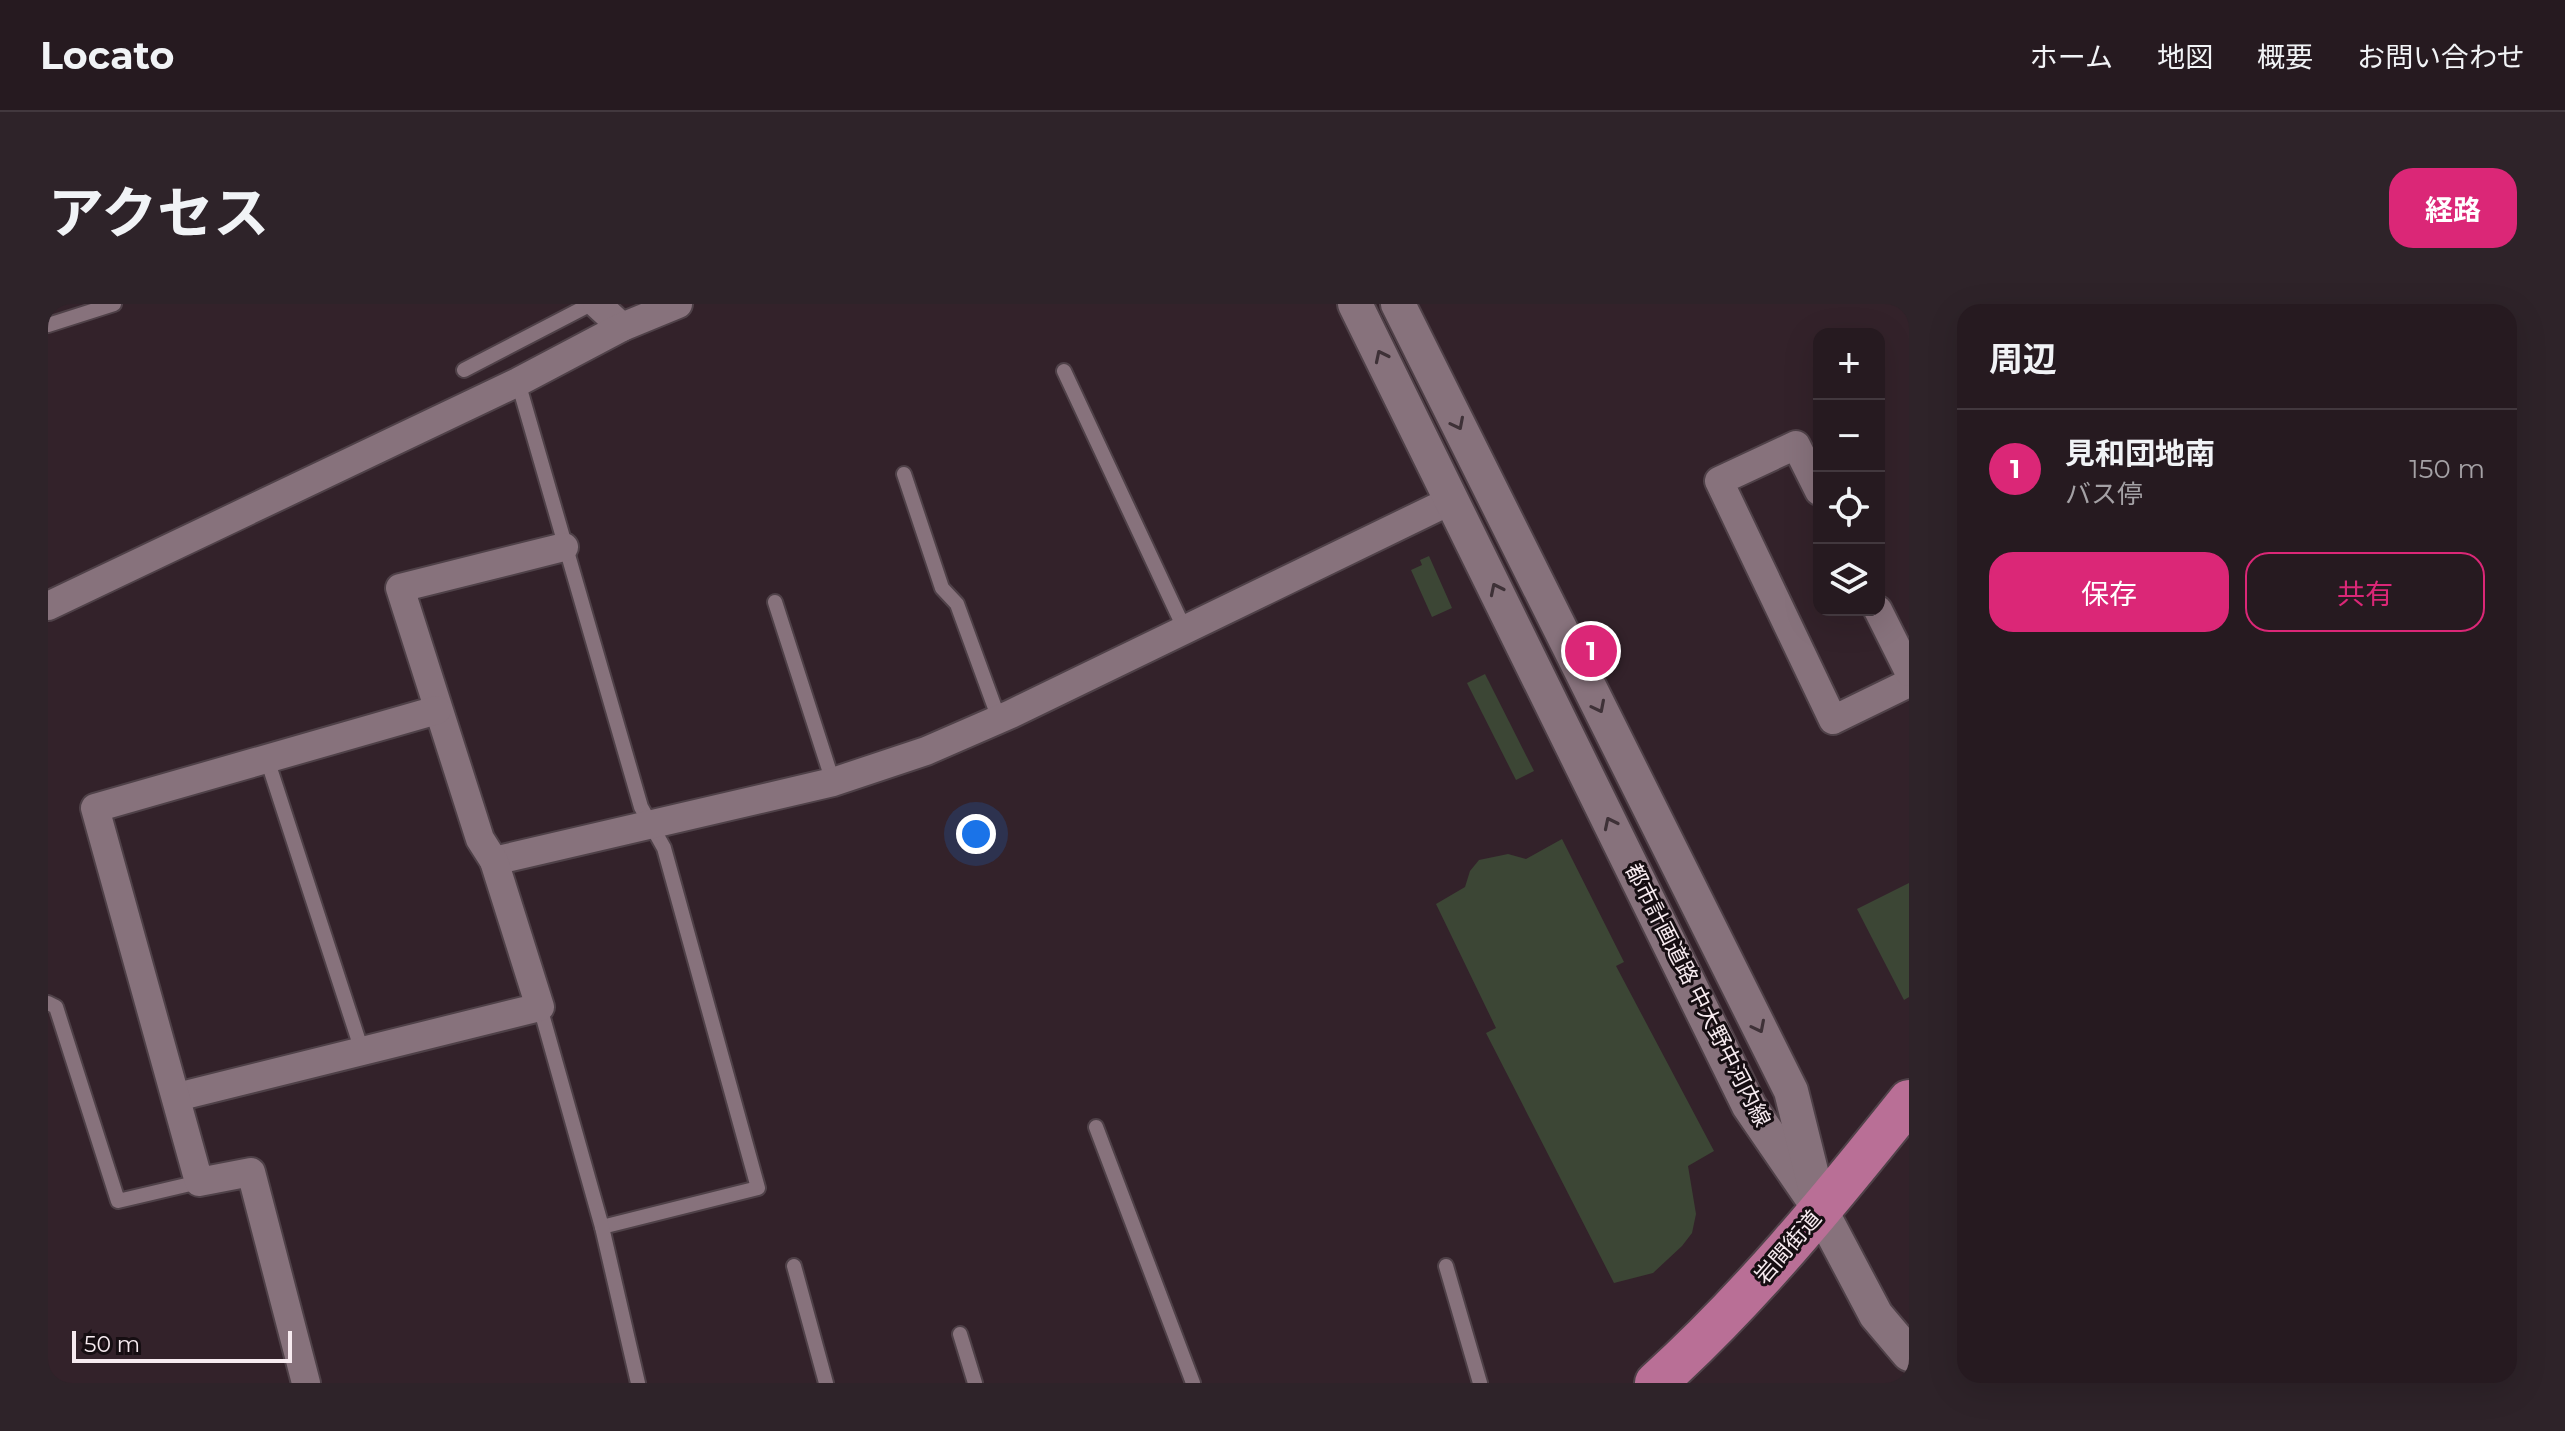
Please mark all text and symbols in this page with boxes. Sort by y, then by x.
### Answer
text: Locato [40,32,174,79]
text: ホーム [2030,40,2113,74]
text: 地図 [2157,40,2213,74]
text: 概要 [2257,40,2313,74]
text: お問い合わせ [2357,40,2525,74]
button: 経路 [2389,168,2517,248]
text: アクセス [48,179,269,247]
map controls [1813,328,1885,616]
button: + [1813,328,1885,400]
text: 周辺 [1989,338,2057,380]
one-way arrow [1375,350,1391,365]
button: − [1813,400,1885,472]
one-way arrow [1448,415,1464,430]
text: 見和団地南 [2065,435,2215,472]
text: 1 [2010,453,2020,485]
text: 150 m [2409,453,2485,485]
button: locate [1813,472,1885,544]
text: バス停 [2065,478,2143,510]
button: layers [1813,544,1885,616]
button: 保存 [1989,552,2229,632]
button: 共有 [2245,552,2485,632]
one-way arrow [1490,583,1506,598]
pin: 1 [1565,621,1617,681]
one-way arrow [1589,698,1605,713]
your location [956,814,996,854]
one-way arrow [1605,816,1620,831]
street label: 都市計画道路 中大野中河内線 [1620,859,1776,1131]
one-way arrow [1749,1018,1765,1033]
street label: 岩間街道 [1749,1205,1827,1289]
scale bar [72,1327,292,1363]
text: 50 m [84,1331,140,1358]

